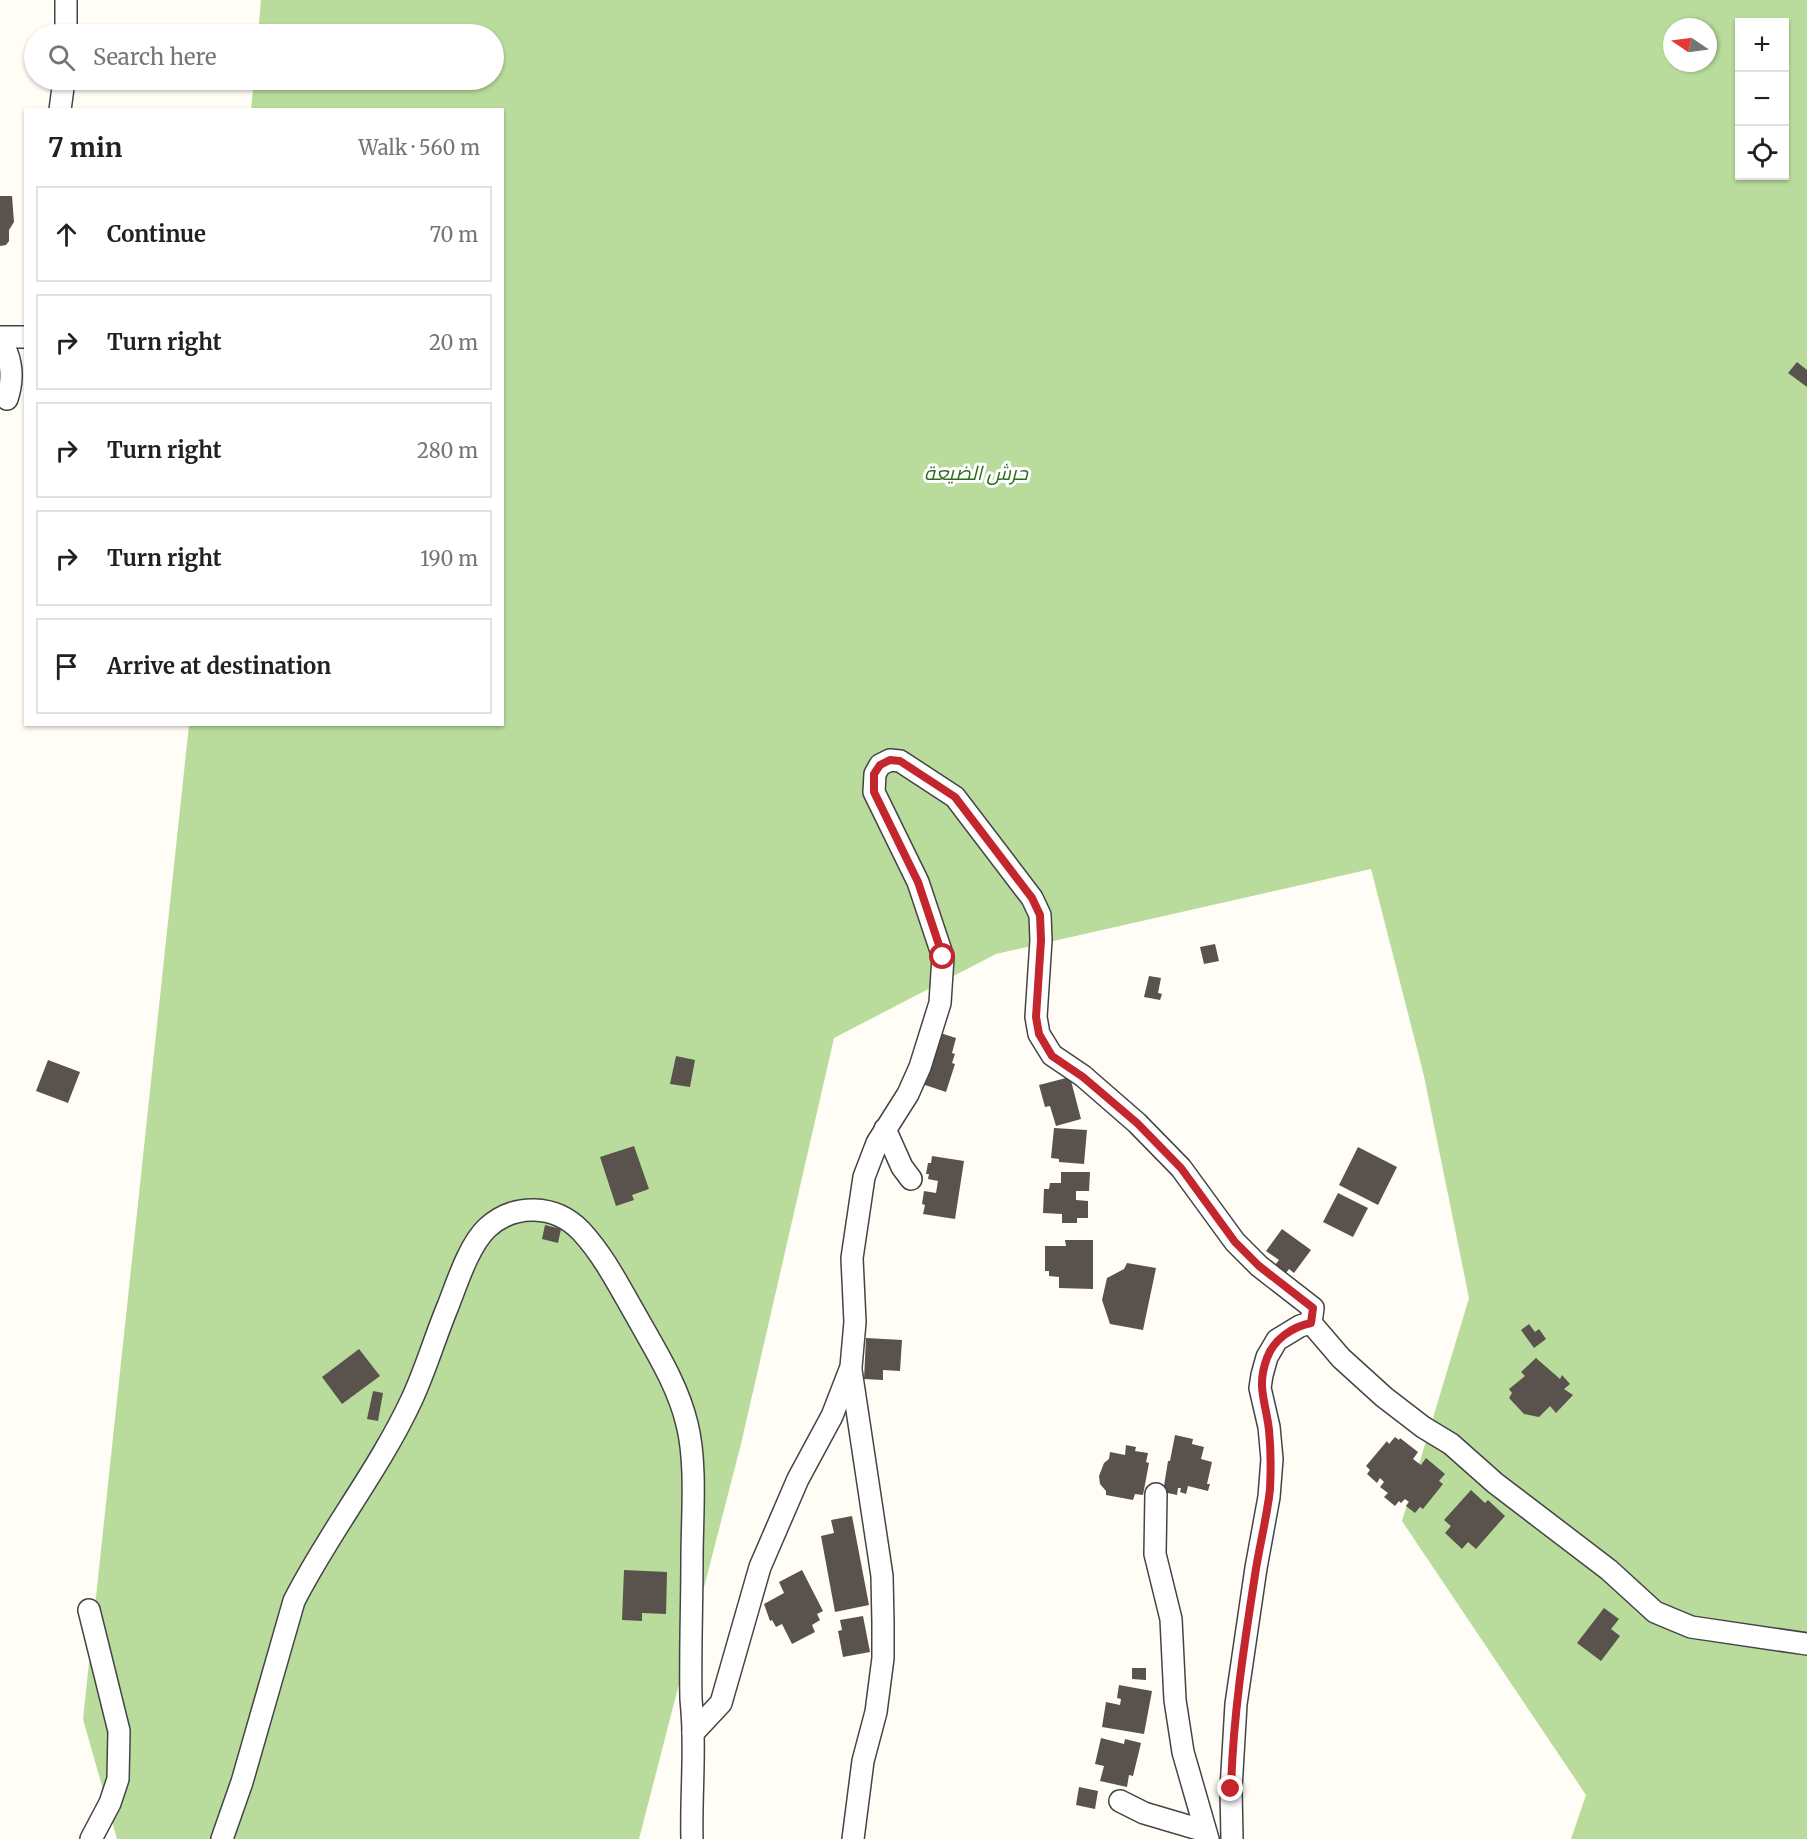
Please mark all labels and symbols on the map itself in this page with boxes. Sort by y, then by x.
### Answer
north arrow [1663,18,1717,72]
park label: حرش الضيعة [924,460,1029,485]
route start [929,943,955,969]
route end [1217,1775,1243,1801]

